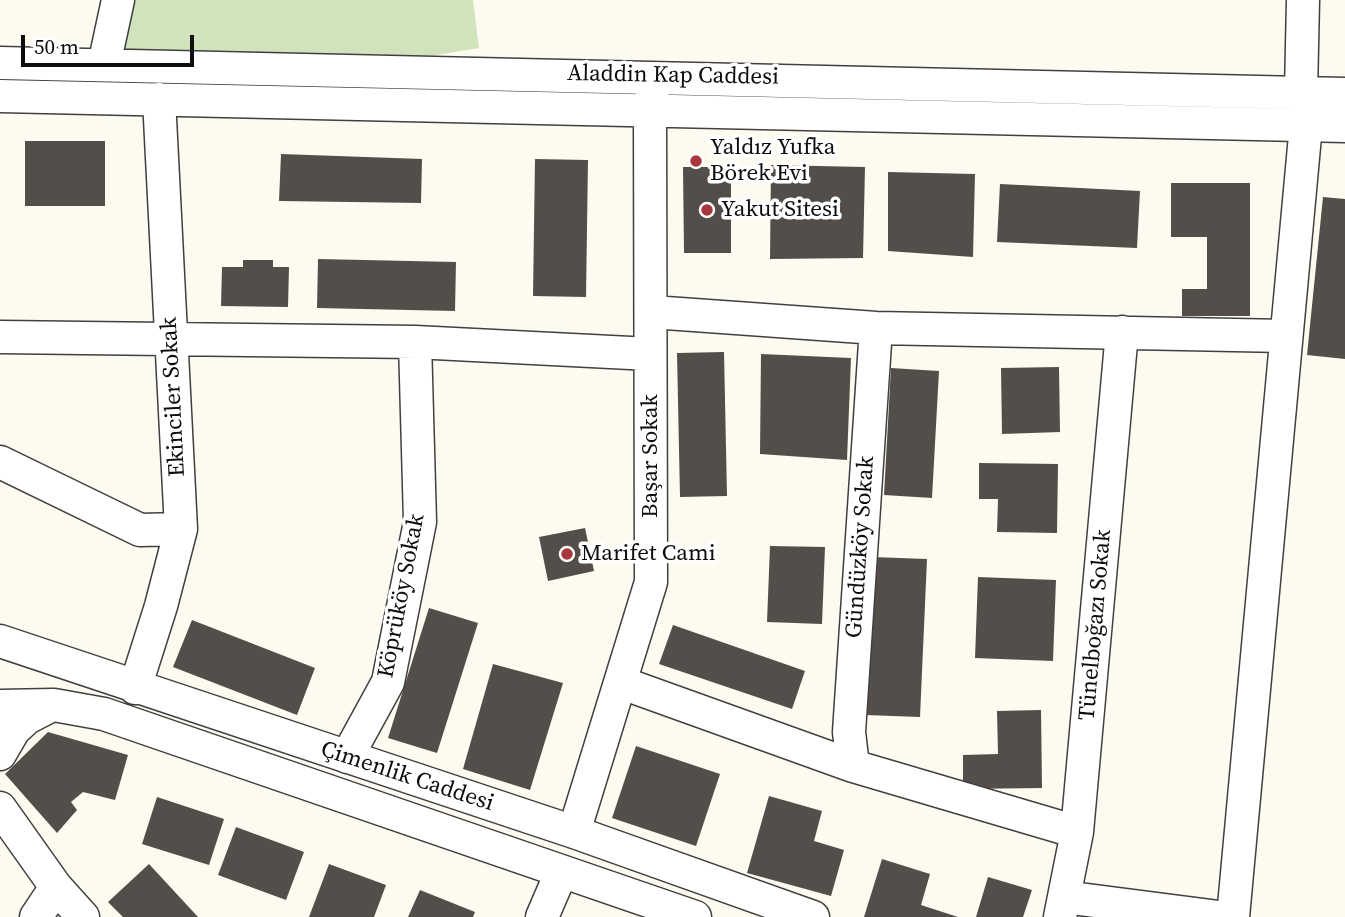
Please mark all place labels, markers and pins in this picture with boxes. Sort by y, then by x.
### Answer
place label: Yaldız Yufka Börek Evi [710,134,835,188]
marker: Yaldız Yufka Börek Evi [688,153,704,169]
place label: Yakut Sitesi [721,196,839,224]
marker: Yakut Sitesi [699,202,715,218]
place label: Marifet Cami [581,540,716,568]
marker: Marifet Cami [559,546,575,562]

